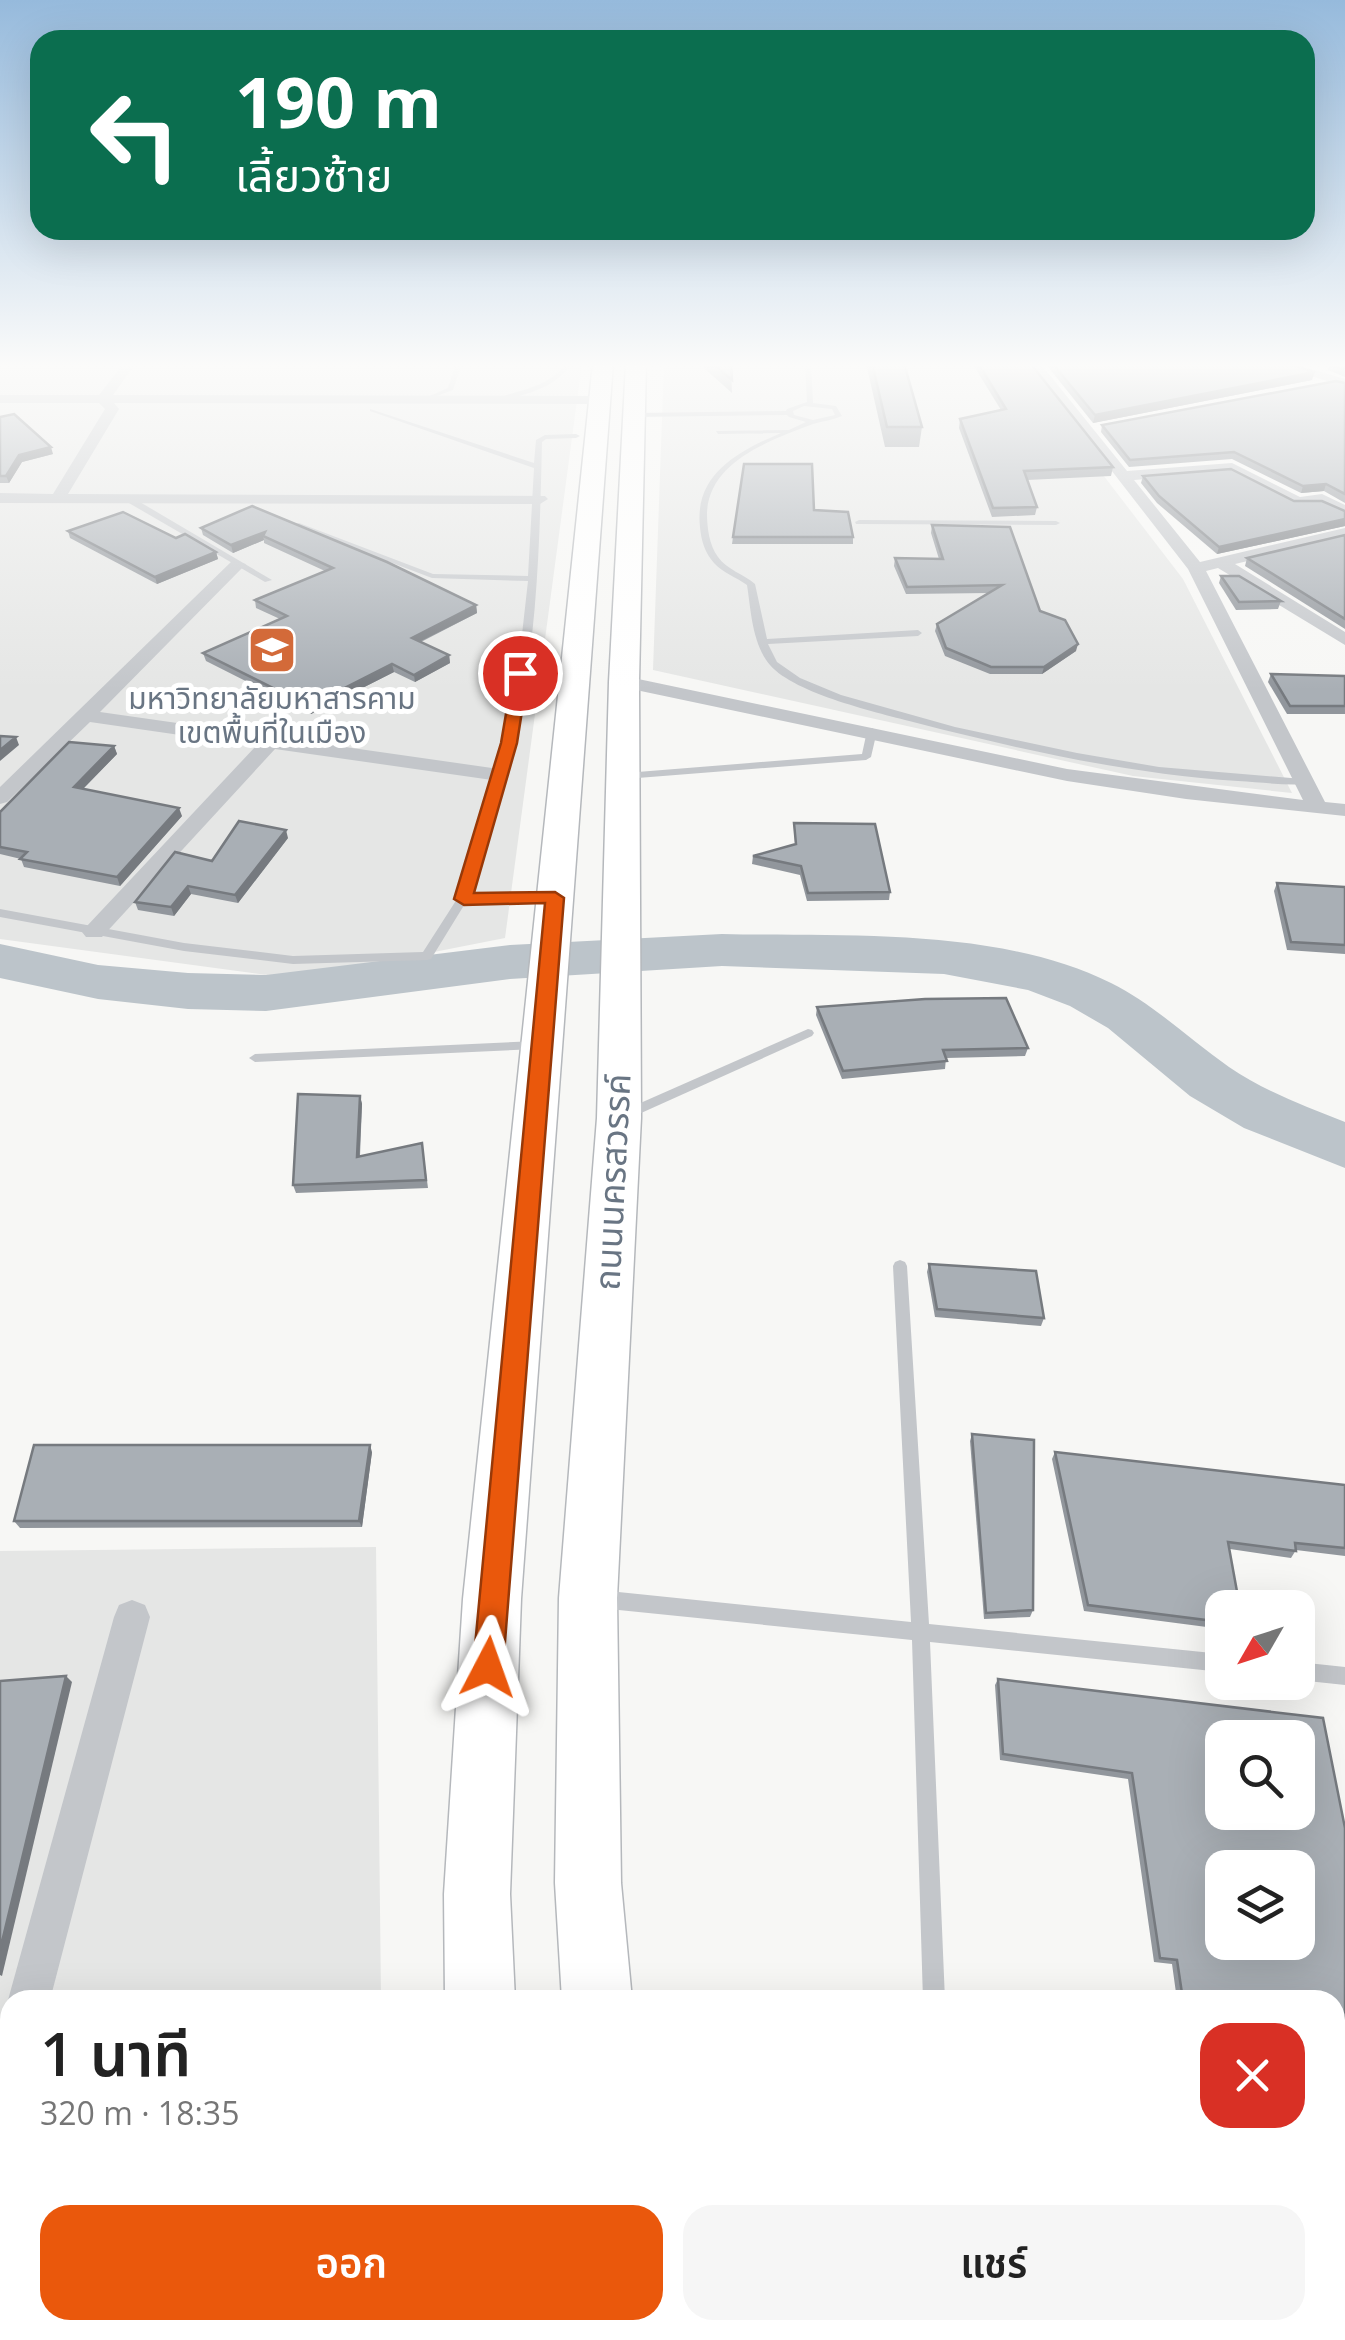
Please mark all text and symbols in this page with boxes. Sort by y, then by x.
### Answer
text: 190 m [235,53,442,149]
icon: left [70,70,200,200]
text: เลี้ยวซ้าย [235,144,392,205]
school or university icon: มหาวิทยาลัยมหาสารคาม เขตพื้นที่ในเมือง [246,624,298,676]
pin [478,631,563,716]
icon: arrive [493,646,548,701]
place label: มหาวิทยาลัยมหาสารคาม เขตพื้นที่ในเมือง [128,677,416,752]
street label: ถนนนครสวรรค์ [582,1072,641,1291]
north arrow [1205,1590,1315,1700]
map controls [1205,1590,1315,1960]
position arrow [436,1615,540,1719]
button: search [1205,1720,1315,1830]
button: layers [1205,1850,1315,1960]
text: 1 นาที [40,2012,191,2094]
button: close [1200,2023,1305,2128]
text: 320 m · 18:35 [40,2091,239,2134]
button: ออก [40,2205,663,2320]
button: แชร์ [683,2205,1305,2320]

